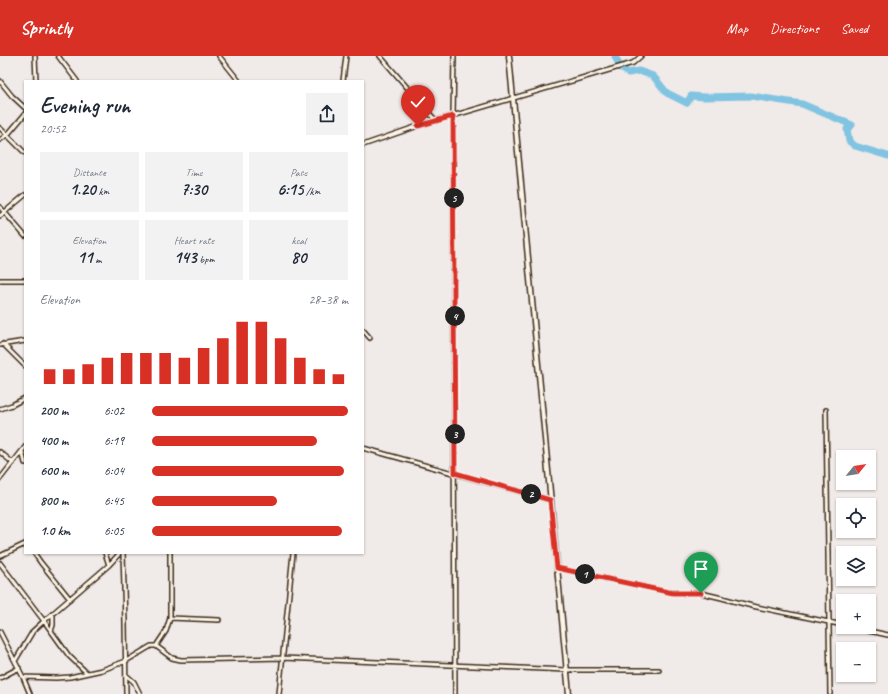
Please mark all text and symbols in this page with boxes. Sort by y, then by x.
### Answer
text: Sprintly [20,16,72,40]
text: Map [727,20,748,37]
text: Directions [770,20,819,37]
text: Saved [841,20,868,37]
pin [401,85,435,126]
icon: check [407,91,429,113]
text: Evening run [40,92,130,120]
button: share [306,93,348,135]
text: 20:52 [40,121,66,137]
text: Distance [73,165,106,179]
text: Time [186,165,202,179]
text: Pace [290,165,307,179]
text: 1.20 [69,179,96,200]
text: 7:30 [181,179,207,200]
text: 6:15 [277,179,303,200]
text: km [96,184,109,198]
text: /km [303,184,320,198]
pin: 5 [444,188,464,208]
text: 5 [452,191,456,205]
text: Elevation [72,233,106,247]
text: Heart rate [174,233,214,247]
text: kcal [291,233,306,247]
text: 11 [77,247,93,268]
text: 143 [174,247,197,268]
text: 80 [291,247,306,268]
text: m [93,252,101,266]
text: bpm [197,252,214,266]
text: Elevation [40,292,80,308]
text: 28–38 m [308,292,348,308]
pin: 4 [445,306,465,326]
text: 4 [453,309,457,323]
text: 200 m [40,403,68,419]
text: 6:02 [104,403,124,419]
pin: 3 [445,424,465,444]
text: 3 [453,427,457,441]
text: 400 m [40,433,68,449]
text: 6:19 [104,433,124,449]
north arrow [836,450,876,490]
map controls [836,450,876,682]
text: 600 m [40,463,68,479]
text: 6:04 [104,463,124,479]
pin: 2 [521,484,541,504]
text: 2 [529,487,533,501]
text: 800 m [40,493,68,509]
text: 6:45 [104,493,124,509]
button: locate [836,498,876,538]
text: 1.0 km [40,523,70,539]
text: 6:05 [104,523,124,539]
button: layers [836,546,876,586]
pin [684,552,718,593]
icon: arrive [690,558,712,580]
pin: 1 [575,564,595,584]
text: 1 [583,567,587,581]
button: + [836,594,876,634]
button: − [836,642,876,682]

